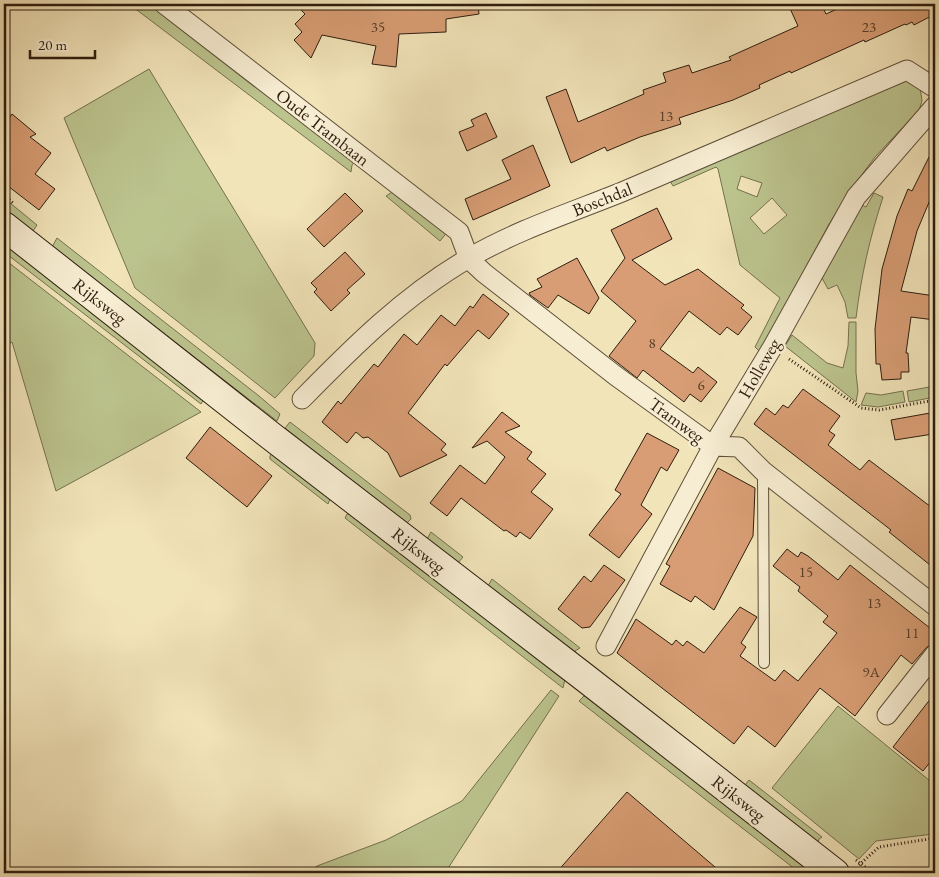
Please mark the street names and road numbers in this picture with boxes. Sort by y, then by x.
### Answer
street label: Oude Trambaan [271,83,375,171]
street label: Boschdal [569,177,635,221]
street label: Rijksweg [68,273,132,329]
street label: Holleweg [733,334,785,402]
street label: Tramweg [644,392,710,448]
street label: Rijksweg [387,522,451,578]
street label: Rijksweg [707,770,771,826]

